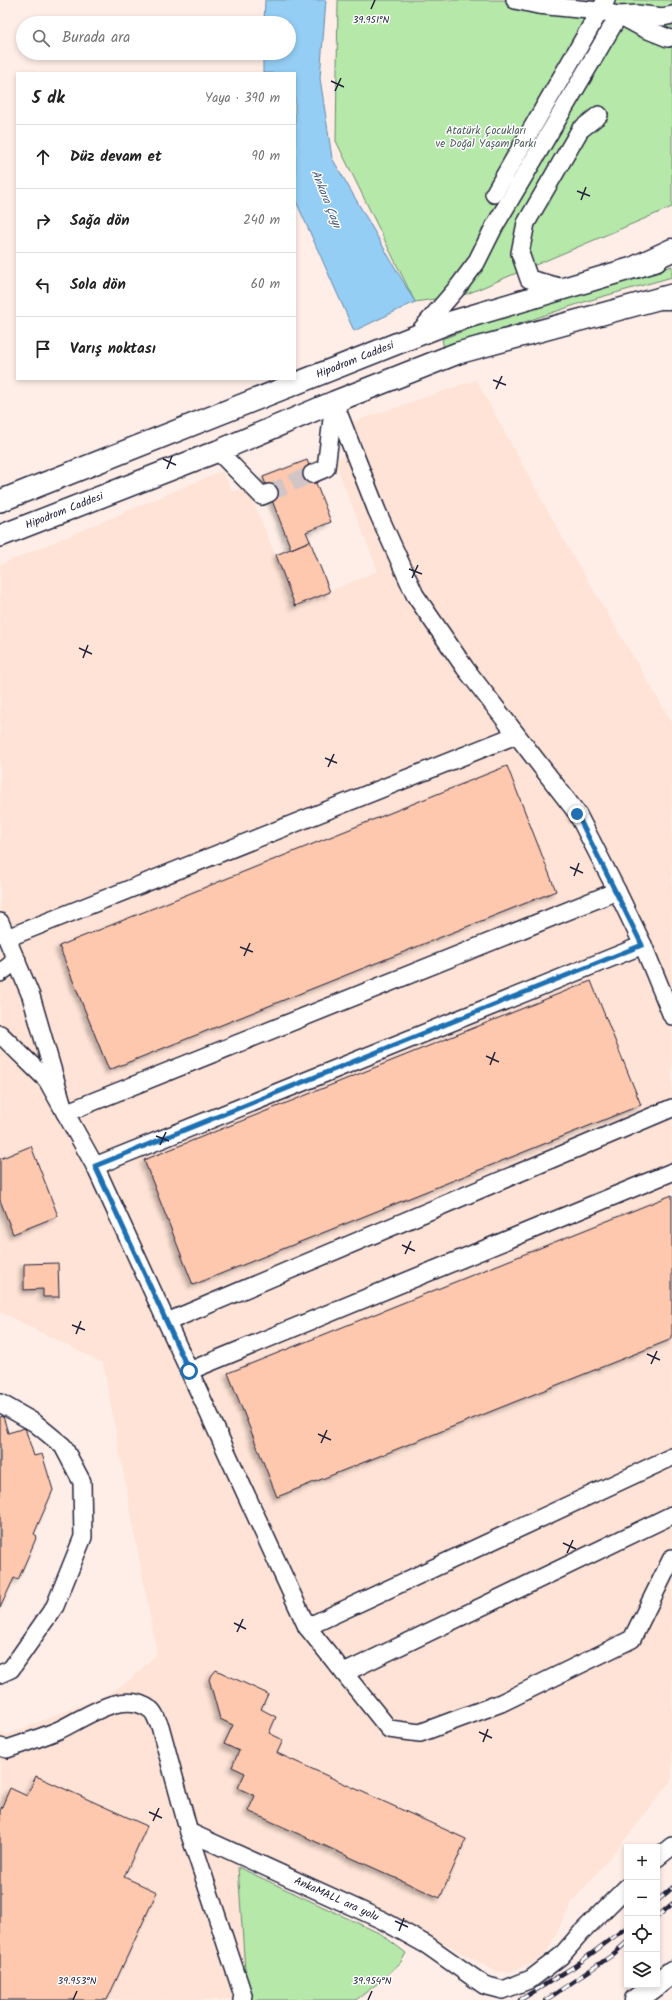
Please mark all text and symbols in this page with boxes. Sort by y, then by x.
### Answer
text: 39.951°N [353,12,389,28]
search box [16,16,296,60]
text: Burada ara [62,26,130,50]
icon: search [30,27,52,49]
text: 5 dk [32,85,65,112]
text: Yaya · 390 m [205,88,280,109]
park label: Atatürk Çocukları ve Doğal Yaşam Parkı [436,122,537,153]
text: Düz devam et [70,145,162,169]
icon: ahead [32,146,54,168]
text: 90 m [252,146,280,167]
water label: Ankara Çayı [306,167,347,232]
text: Sağa dön [70,209,130,233]
icon: right [32,210,54,232]
text: 240 m [243,210,280,231]
text: Sola dön [70,273,126,297]
icon: left [32,274,54,296]
text: 60 m [251,274,280,295]
street label: Hipodrom Caddesi [313,336,397,384]
text: Varış noktası [70,337,156,361]
icon: arrive [32,338,54,360]
street label: Hipodrom Caddesi [23,487,106,534]
route end [568,805,586,823]
route start [180,1362,198,1380]
map controls [624,1844,660,1988]
button: + [624,1844,660,1880]
street label: AnkaMALL ara yolu [291,1872,382,1927]
button: − [624,1880,660,1916]
button: locate [624,1916,660,1952]
button: layers [624,1952,660,1988]
text: 39.953°N [57,1973,97,1989]
text: 39.954°N [353,1973,392,1989]

